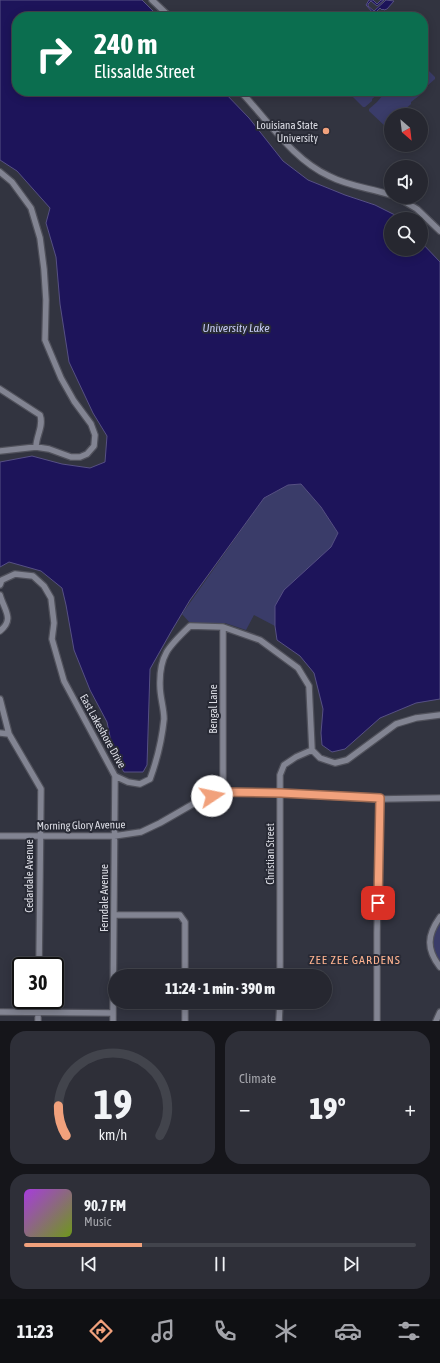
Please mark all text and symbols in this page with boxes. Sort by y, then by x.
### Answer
icon: right [28,28,80,80]
text: 240 m [94,28,157,60]
text: Elissalde Street [94,61,195,82]
north arrow [384,108,428,152]
map controls [384,108,428,256]
place label: Louisiana State University [256,119,318,144]
marker: Louisiana State University [321,126,331,136]
button: sound [384,160,428,204]
button: search [384,212,428,256]
water label: University Lake [202,321,270,335]
street label: Bengal Lane [207,684,219,734]
street label: East Lakeshore Drive [78,692,128,770]
position arrow [191,775,233,817]
street label: Morning Glory Avenue [37,818,125,832]
street label: Christian Street [264,823,276,885]
street label: Cedardale Avenue [23,839,35,913]
street label: Ferndale Avenue [98,864,110,932]
pin [361,886,395,920]
icon: arrive [367,892,389,914]
district label: ZEE ZEE GARDENS [309,953,401,967]
speed limit sign: 30 [12,957,64,1009]
text: 11:24 · 1 min · 390 m [165,980,275,997]
text: Climate [239,1071,276,1086]
text: 19 [93,1079,132,1127]
text: 19° [309,1091,346,1125]
text: − [239,1095,250,1121]
text: + [405,1095,416,1121]
text: km/h [98,1126,127,1142]
text: 90.7 FM [84,1197,126,1214]
text: Music [84,1214,111,1229]
icon: previous [78,1253,100,1275]
icon: pause [209,1253,231,1275]
icon: next [340,1253,362,1275]
icon: directions [87,1317,115,1345]
icon: music [149,1317,177,1345]
icon: phone [211,1317,239,1345]
icon: climate [272,1317,300,1345]
icon: car [334,1317,362,1345]
icon: filters [395,1317,423,1345]
text: 11:23 [17,1321,54,1342]

